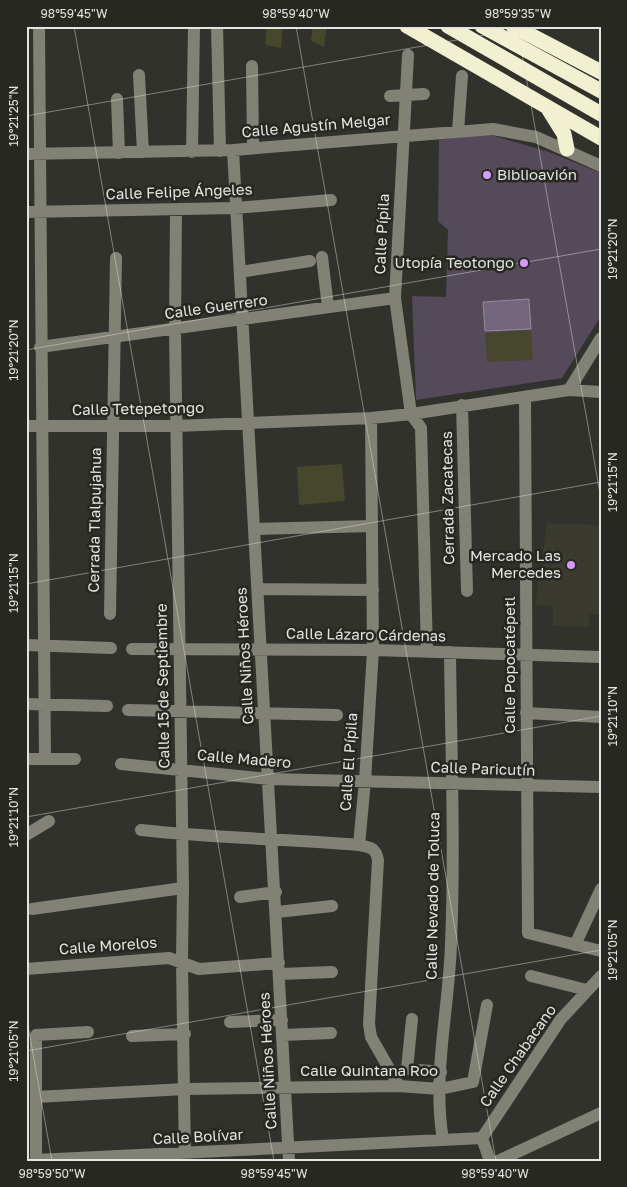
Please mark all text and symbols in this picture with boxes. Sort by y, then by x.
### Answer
text: 98°59'45"W [41,6,108,21]
text: 98°59'40"W [262,6,330,21]
text: 98°59'35"W [485,6,552,21]
text: 19°21'25"N [6,86,21,146]
street label: Calle Agustín Melgar [241,110,391,140]
place label: Biblioavión [497,165,577,183]
marker: Biblioavión [481,169,493,181]
street label: Calle Felipe Ángeles [105,179,253,203]
street label: Calle Pípila [370,193,392,275]
text: 19°21'20"N [605,218,620,280]
place label: Utopía Teotongo [394,253,514,271]
marker: Utopía Teotongo [518,257,530,269]
street label: Calle Guerrero [163,290,269,322]
text: 19°21'20"N [6,319,21,381]
street label: Calle Tetepetongo [72,398,204,418]
street label: Cerrada Zacatecas [437,431,457,565]
street label: Cerrada Tlalpujahua [84,447,104,593]
text: 19°21'15"N [605,452,620,512]
place label: Mercado Las Mercedes [470,546,561,581]
text: 19°21'15"N [6,553,21,613]
marker: Mercado Las Mercedes [565,559,577,571]
street label: Calle Niños Héroes [231,587,257,725]
street label: Calle Popocatépetl [500,596,518,734]
street label: Calle 15 de Septiembre [152,603,172,769]
street label: Calle Lázaro Cárdenas [286,624,446,644]
text: 19°21'10"N [605,686,620,746]
street label: Calle El Pípila [336,712,360,812]
street label: Calle Madero [196,745,292,771]
street label: Calle Paricutín [430,757,536,779]
text: 19°21'10"N [6,787,21,847]
street label: Calle Nevado de Toluca [422,812,442,980]
text: 19°21'05"N [605,919,620,981]
street label: Calle Morelos [58,933,158,957]
street label: Calle Niños Héroes [254,992,280,1130]
street label: Calle Chabacano [475,1001,559,1110]
text: 19°21'05"N [6,1020,21,1082]
street label: Calle Quintana Roo [300,1061,438,1079]
street label: Calle Bolívar [152,1125,244,1147]
text: 98°59'50"W [19,1166,86,1181]
text: 98°59'45"W [241,1166,308,1181]
text: 98°59'40"W [461,1166,529,1181]

